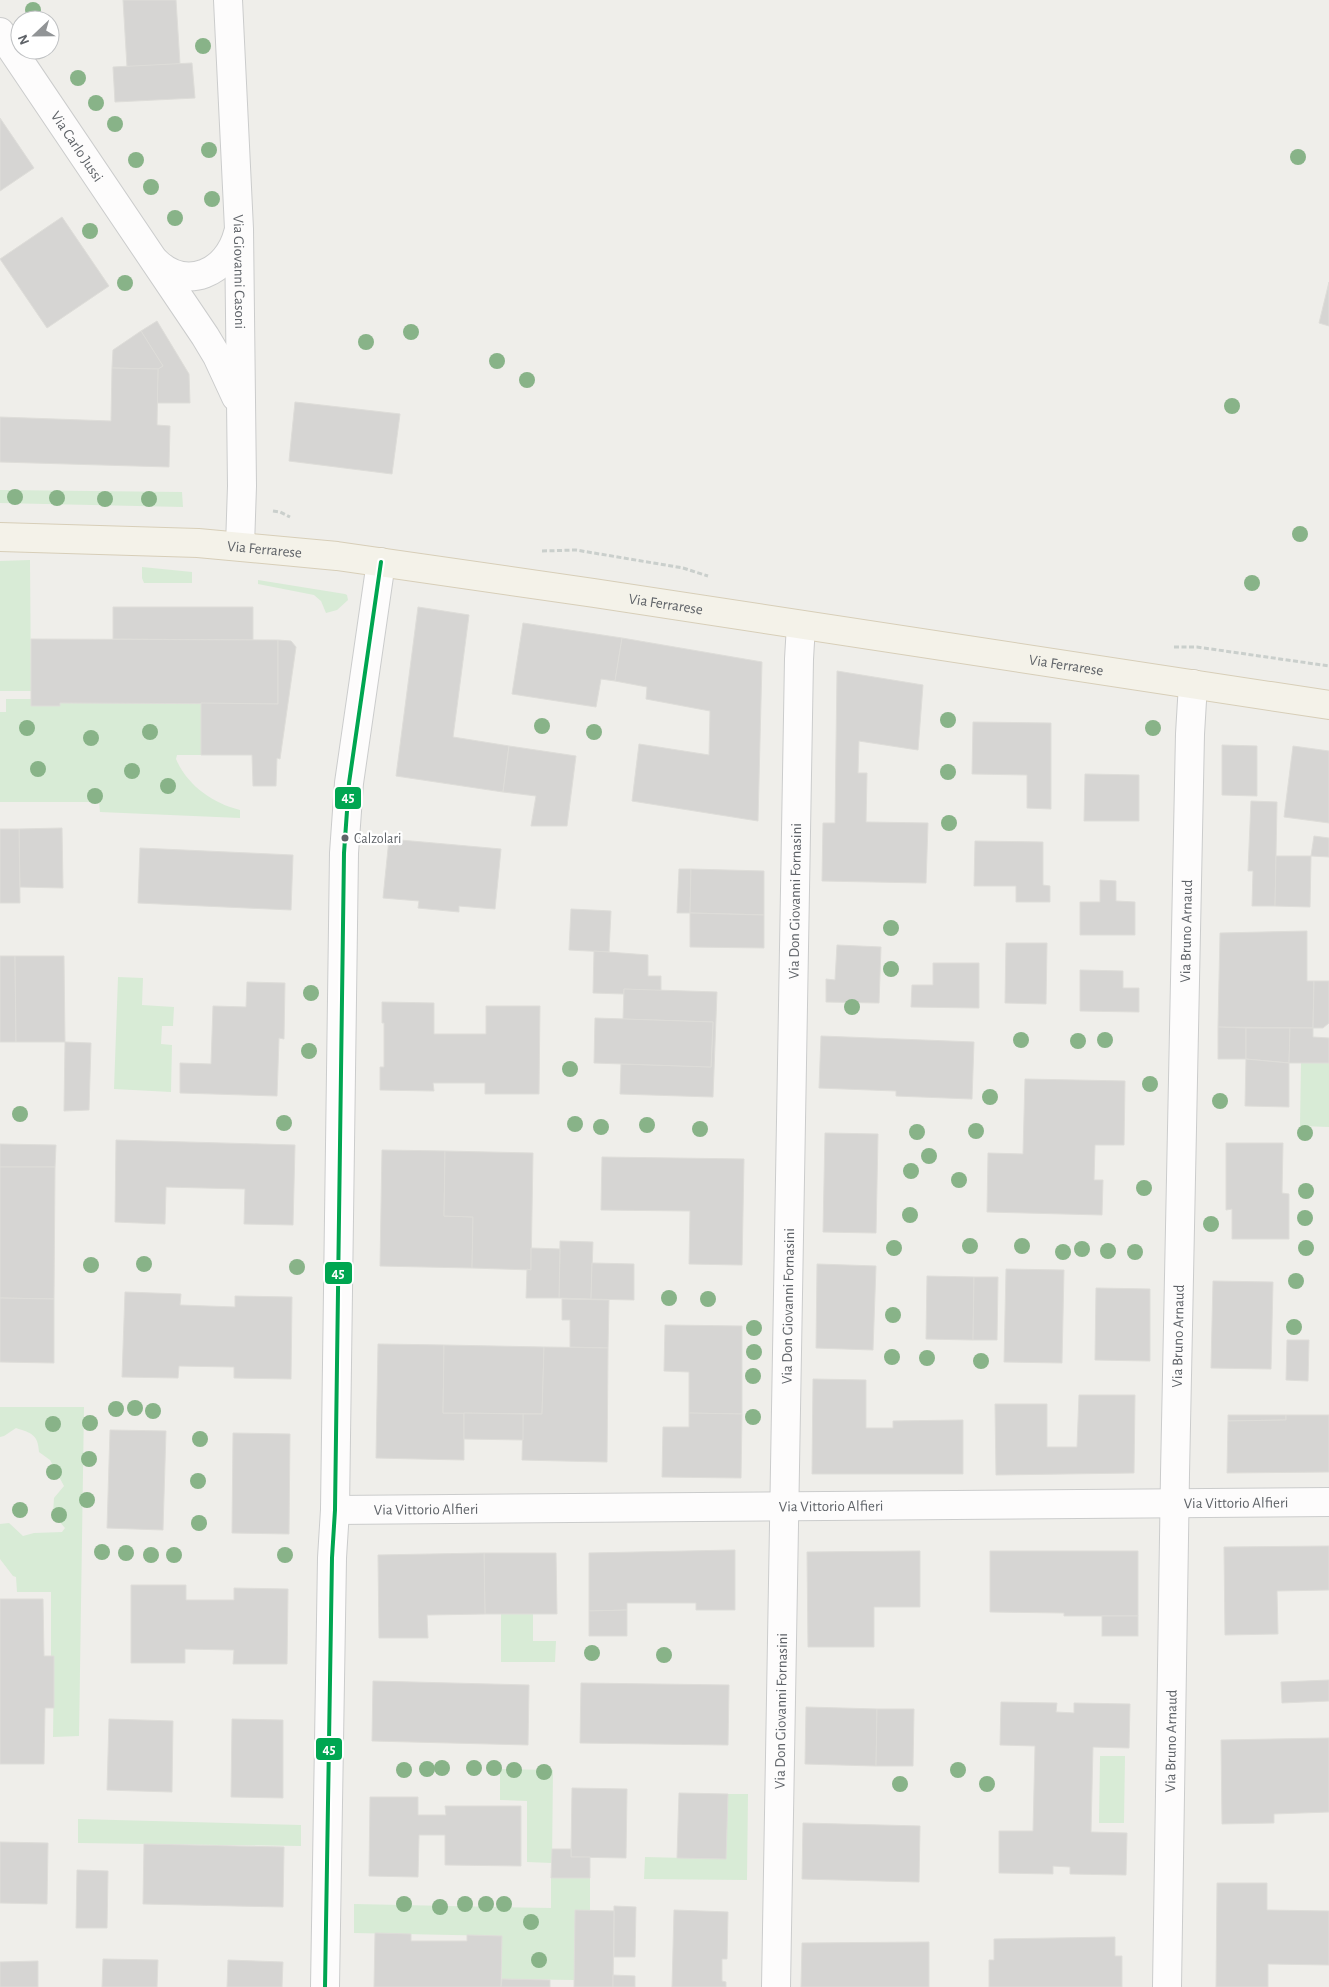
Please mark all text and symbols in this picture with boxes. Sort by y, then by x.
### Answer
north arrow [10,10,60,60]
text: N [16,32,32,47]
street label: Via Carlo Jussi [48,109,106,185]
street label: Via Giovanni Casoni [230,214,247,329]
street label: Via Ferrarese [227,539,303,561]
street label: Via Ferrarese [628,591,704,618]
street label: Via Ferrarese [1028,652,1104,679]
line badge: 45 [334,786,362,810]
text: 45 [341,791,355,805]
street label: Via Don Giovanni Fornasini [786,823,804,979]
place label: Calzolari [354,832,401,846]
marker: Calzolari [340,833,350,843]
street label: Via Bruno Arnaud [1178,879,1195,983]
street label: Via Don Giovanni Fornasini [779,1228,797,1384]
line badge: 45 [324,1261,353,1285]
text: 45 [331,1267,345,1281]
street label: Via Bruno Arnaud [1170,1284,1187,1388]
street label: Via Vittorio Alfieri [1184,1495,1288,1511]
street label: Via Vittorio Alfieri [779,1499,883,1514]
street label: Via Vittorio Alfieri [374,1502,478,1518]
street label: Via Don Giovanni Fornasini [772,1633,790,1789]
street label: Via Bruno Arnaud [1163,1689,1180,1793]
line badge: 45 [315,1737,343,1761]
text: 45 [322,1743,336,1757]

